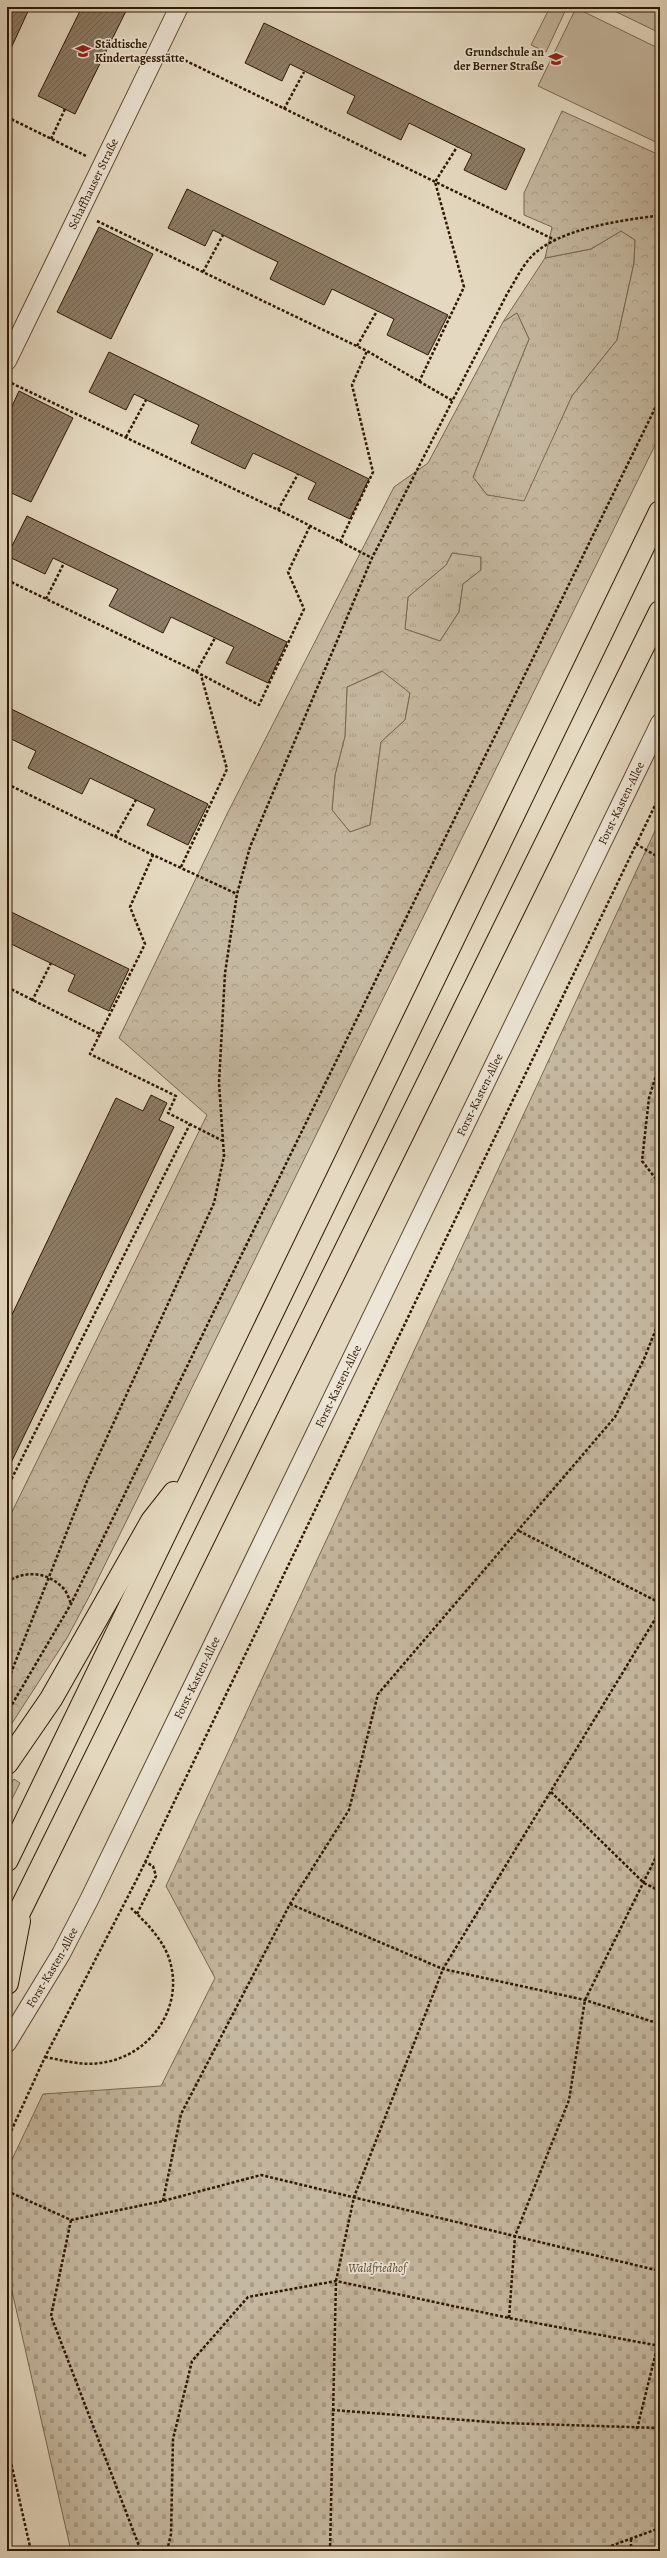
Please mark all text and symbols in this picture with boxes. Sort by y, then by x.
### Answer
place label: Städtische Kindertagesstätte [95,36,185,66]
school or university icon: Städtische Kindertagesstätte [74,42,92,60]
place label: Grundschule an der Berner Straße [454,44,544,74]
school or university icon: Grundschule an der Berner Straße [547,50,565,68]
street label: Schaffhauser Straße [64,136,122,232]
street label: Forst-Kasten-Allee [594,759,648,847]
street label: Forst-Kasten-Allee [453,1051,507,1139]
street label: Forst-Kasten-Allee [311,1342,365,1430]
street label: Forst-Kasten-Allee [170,1634,224,1722]
street label: Forst-Kasten-Allee [22,1924,81,2011]
park label: Waldfriedhof [348,2260,409,2276]

